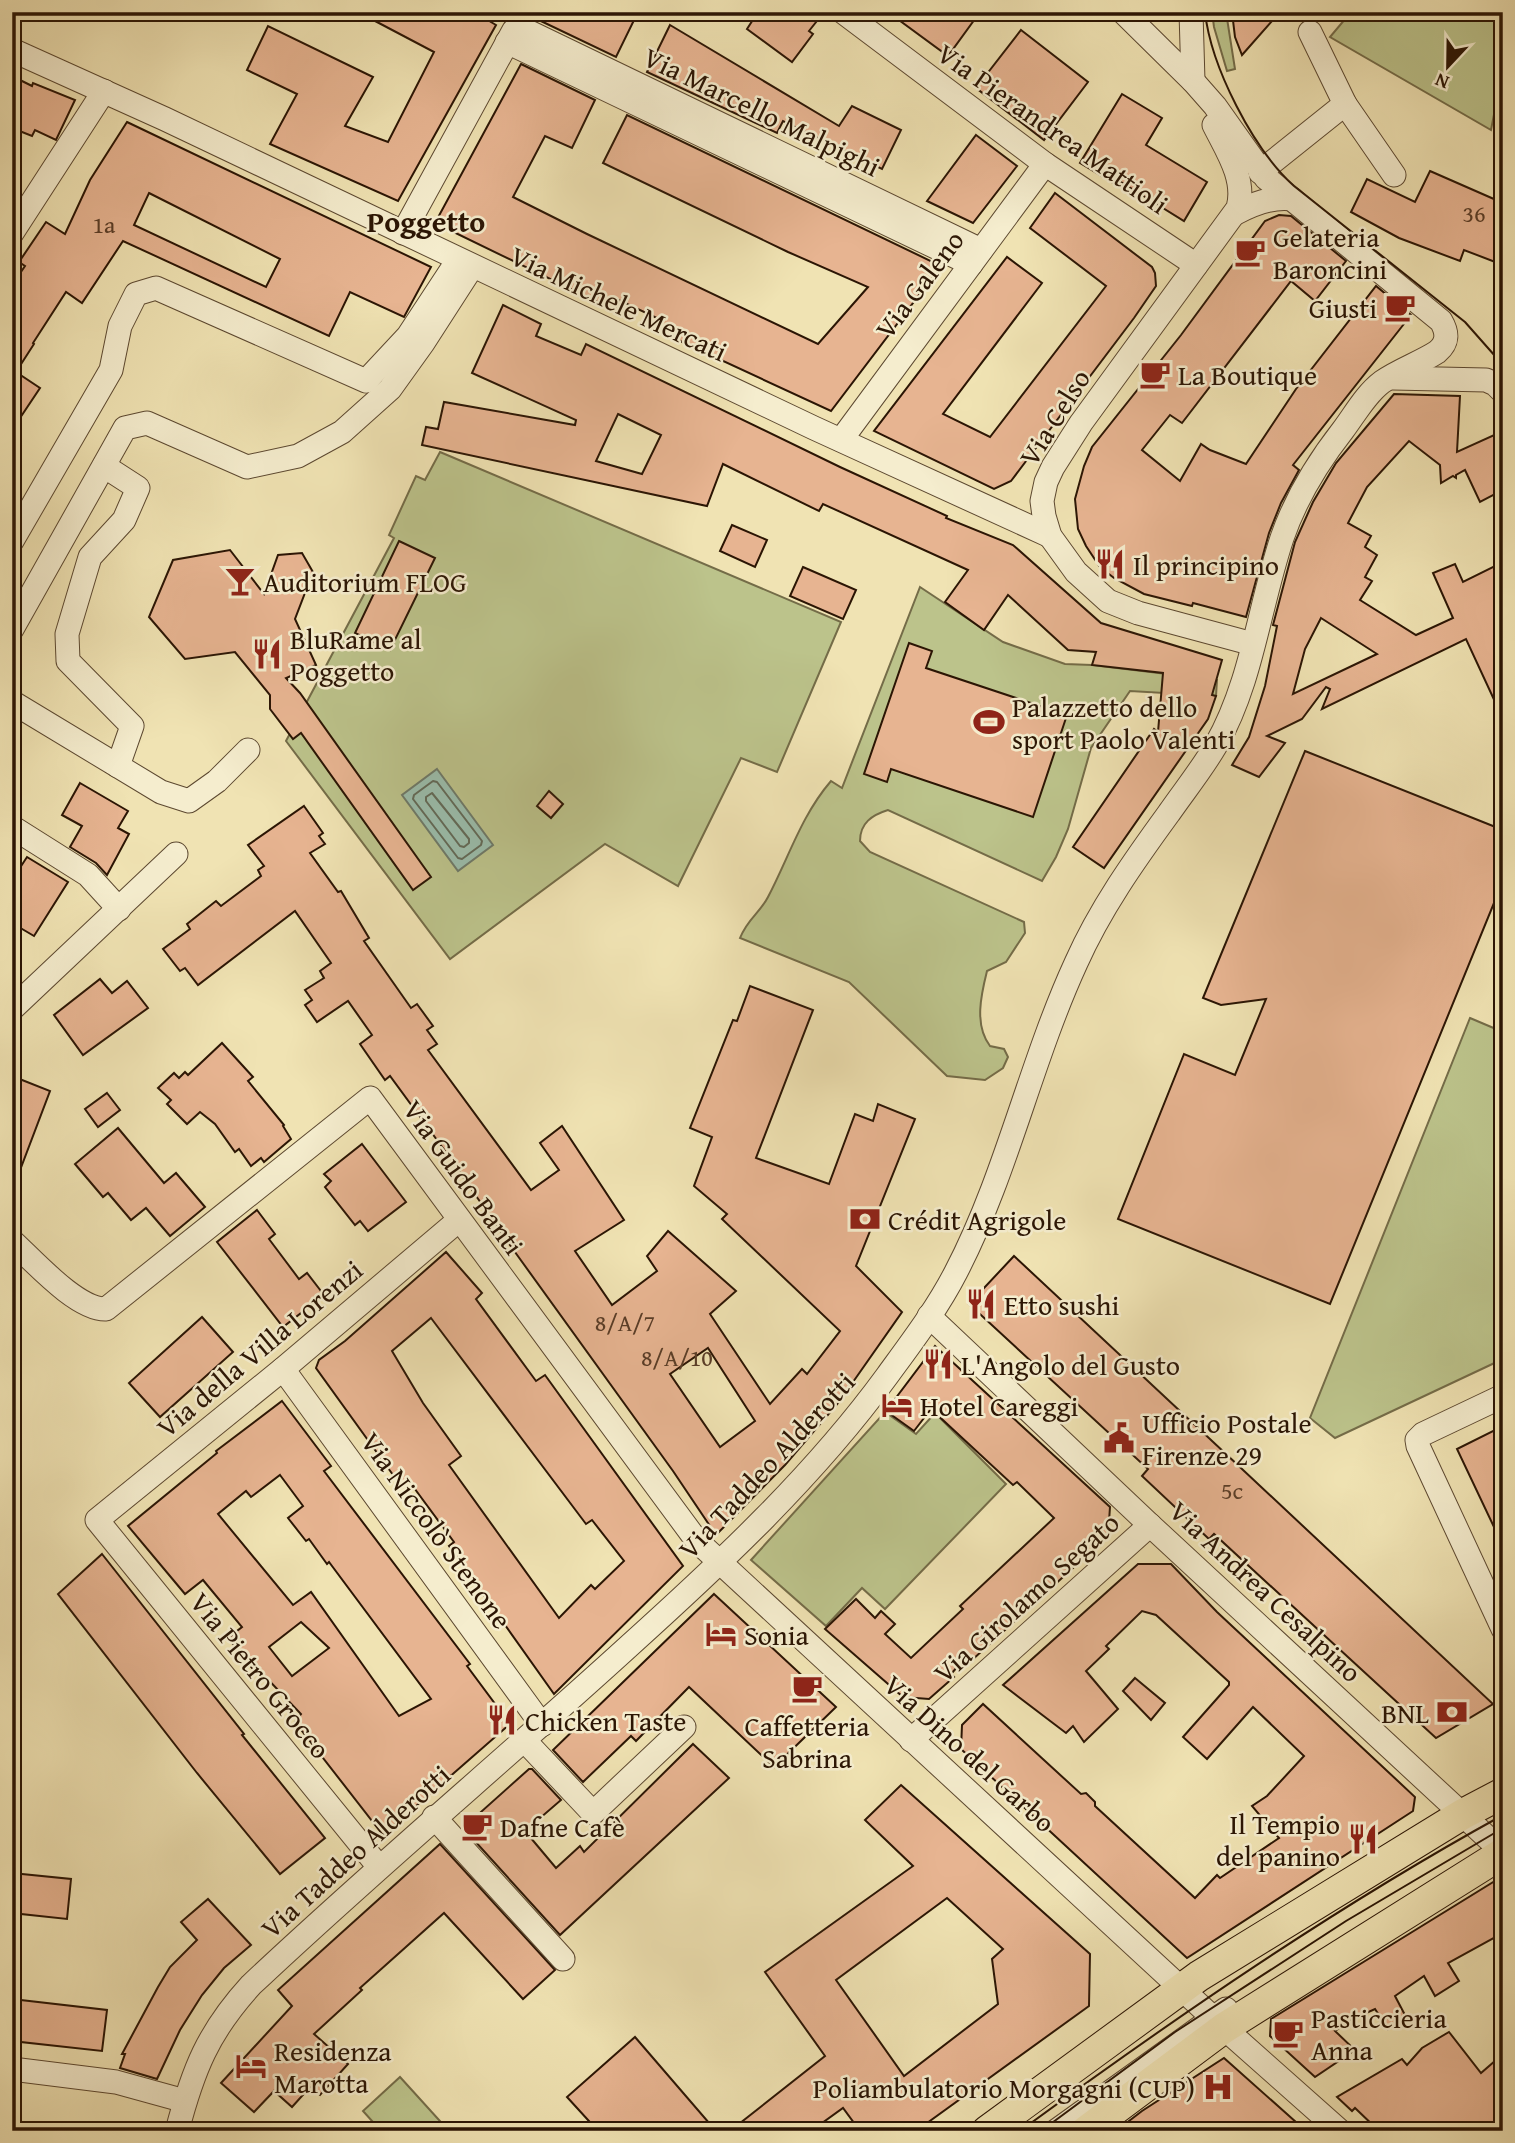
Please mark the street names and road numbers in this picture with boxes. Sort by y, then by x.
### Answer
street label: Via Pierandrea Mattioli [929,33,1177,224]
street label: Via Marcello Malpighi [637,36,888,186]
street label: Via Galeno [865,221,973,347]
street label: Via Michele Mercati [504,235,734,371]
street label: Via Celso [1008,361,1100,473]
street label: Via Guido Banti [394,1091,534,1263]
street label: Via della Villa Lorenzi [147,1249,371,1447]
street label: Via Taddeo Alderotti [668,1362,864,1568]
street label: Via Niccolò Stenone [351,1423,523,1637]
street label: Via Andrea Cesalpino [1160,1491,1372,1691]
street label: Via Girolamo Segato [924,1502,1128,1692]
street label: Via Pietro Grocco [181,1583,341,1767]
street label: Via Dino del Garbo [875,1665,1065,1841]
street label: Via Taddeo Alderotti [251,1754,459,1947]

